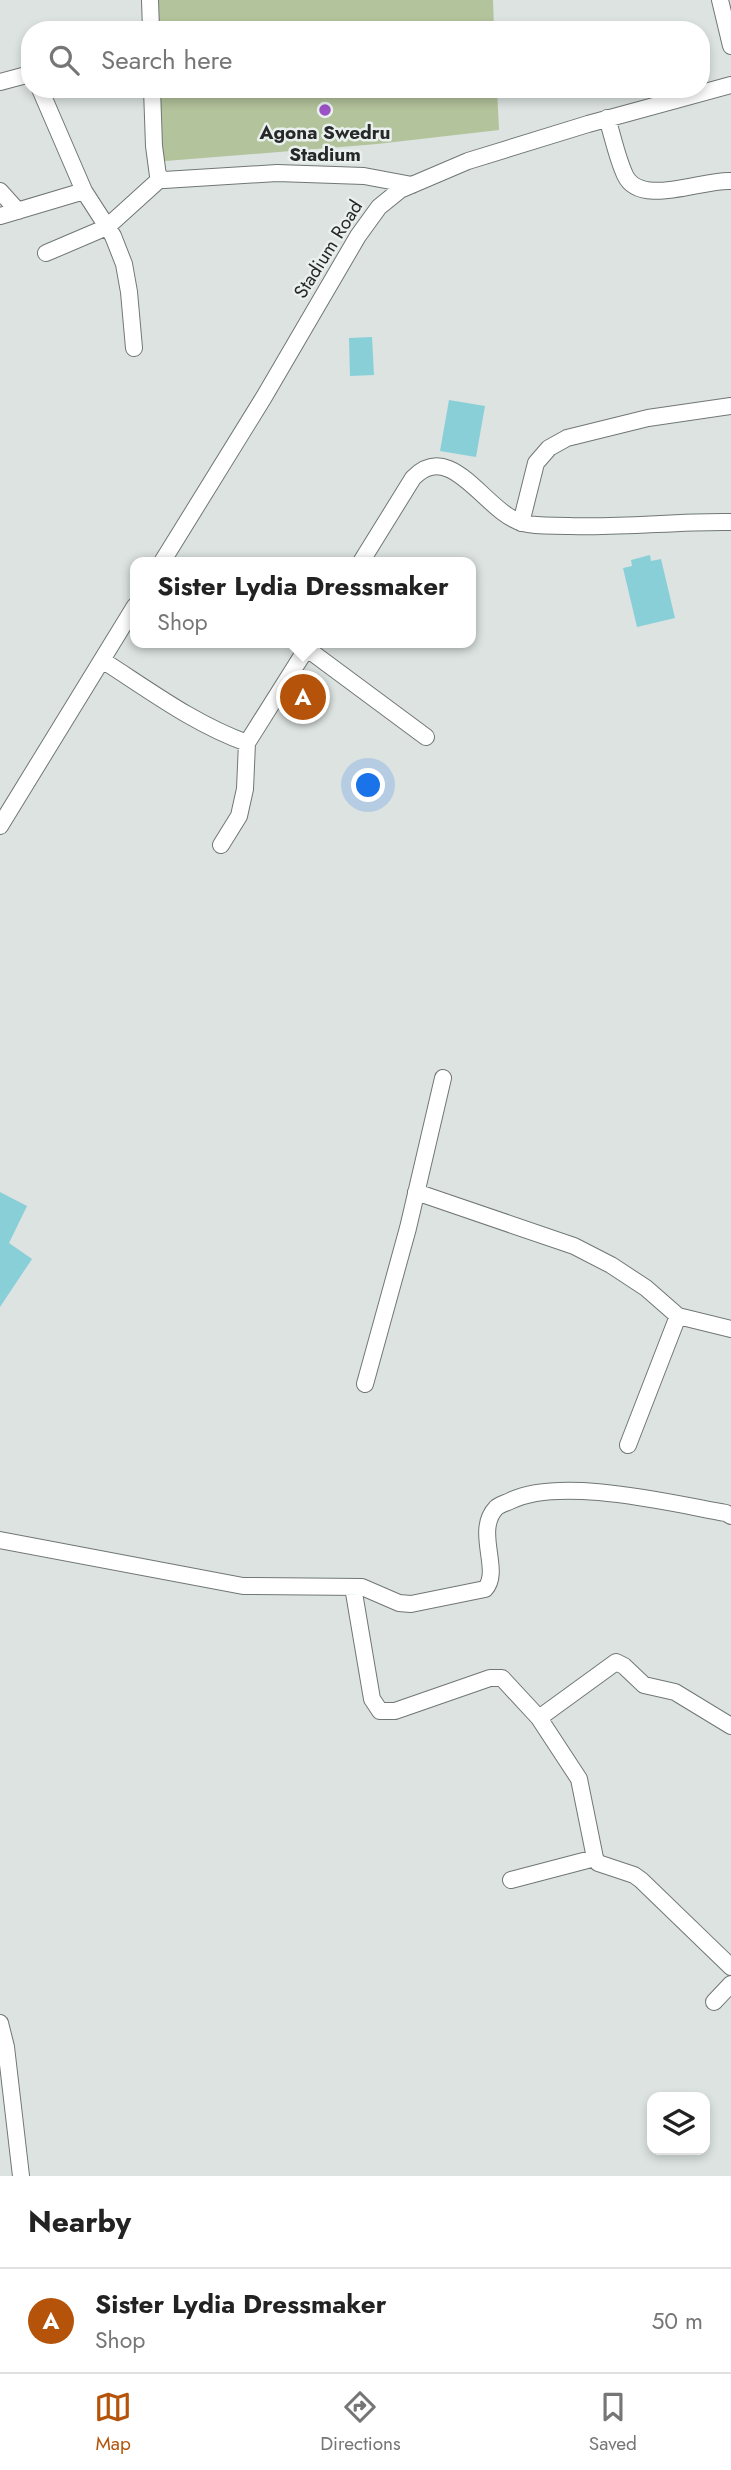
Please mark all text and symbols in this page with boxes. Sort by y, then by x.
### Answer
search box [21,21,710,98]
icon: search [45,41,83,79]
text: Search here [101,41,233,79]
marker: Agona Swedru Stadium [317,102,333,118]
place label: Agona Swedru Stadium [258,119,391,168]
street label: Stadium Road [287,195,369,303]
popup [130,557,476,648]
text: Sister Lydia Dressmaker [157,567,449,605]
text: Shop [157,605,208,639]
pin: A [280,671,326,723]
your location [351,768,385,802]
map controls [647,2092,710,2155]
button: layers [647,2092,710,2155]
text: Nearby [28,2200,131,2243]
text: Sister Lydia Dressmaker [95,2285,386,2323]
text: A [43,2304,59,2338]
text: 50 m [651,2304,703,2338]
text: Shop [95,2323,145,2357]
tab: Map [94,2388,132,2457]
tab: Directions [320,2388,401,2457]
tab: Saved [589,2388,637,2457]

